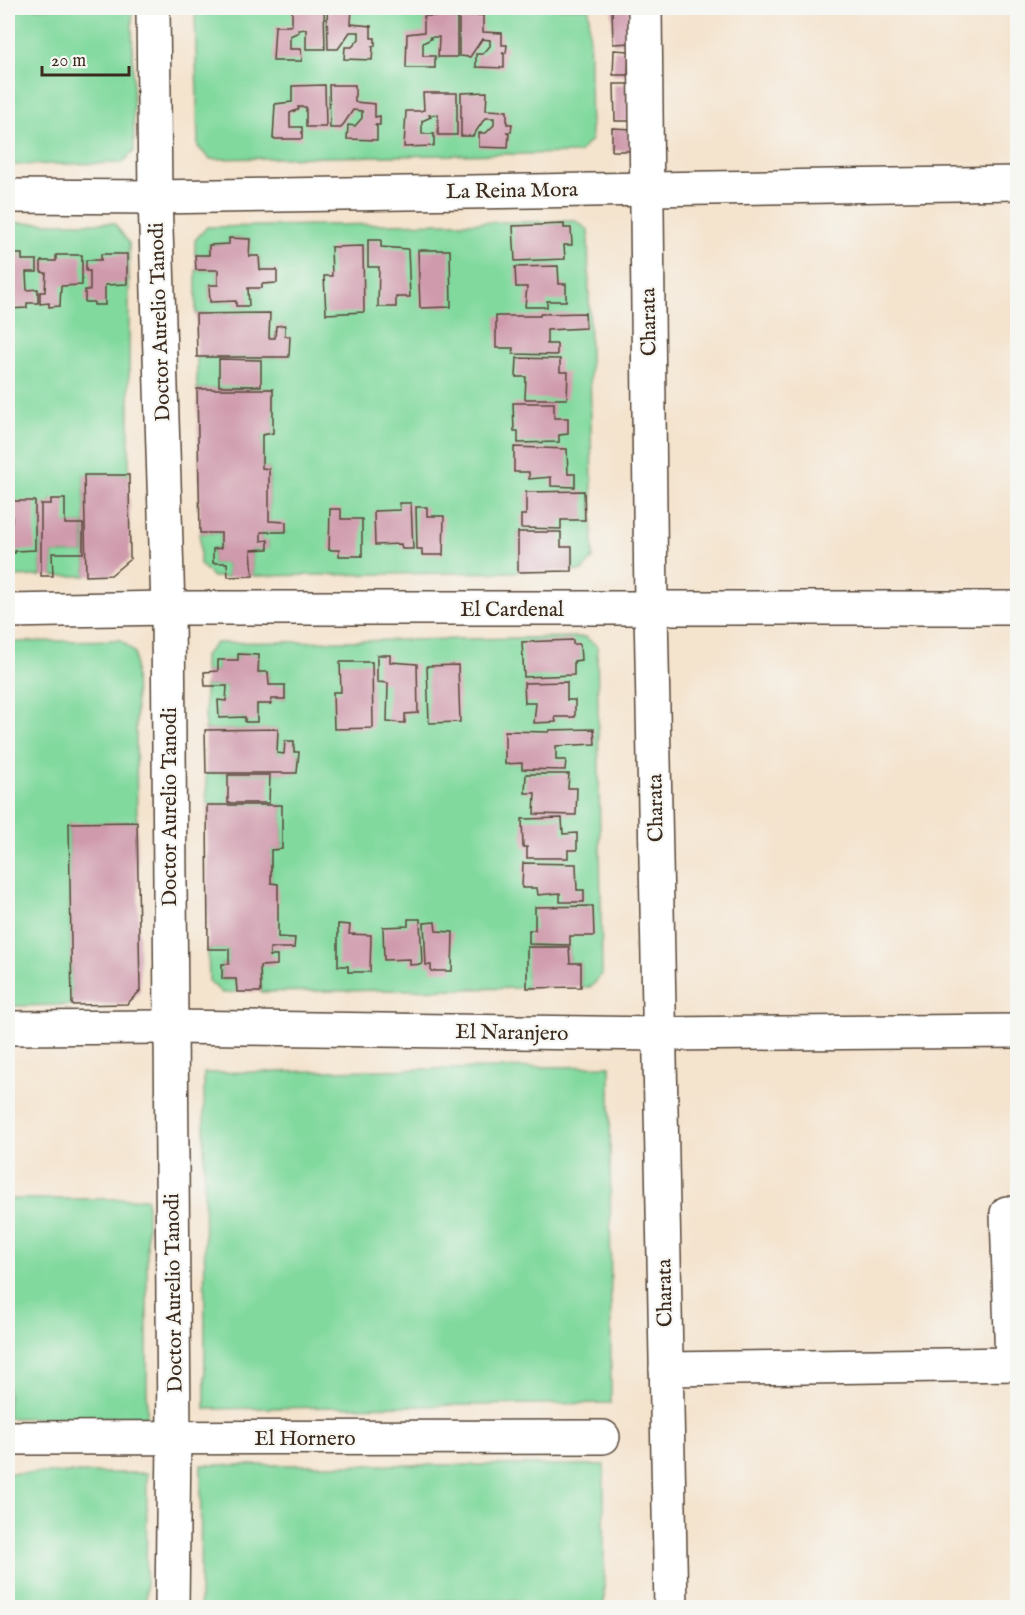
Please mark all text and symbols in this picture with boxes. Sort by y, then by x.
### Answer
scale bar [42,39,129,77]
text: 20 m [51,50,86,73]
street label: La Reina Mora [446,177,579,206]
street label: Doctor Aurelio Tanodi [144,222,177,422]
street label: Charata [635,287,664,356]
street label: El Cardenal [460,597,564,624]
street label: Doctor Aurelio Tanodi [157,707,184,907]
street label: Charata [642,773,671,842]
street label: El Naranjero [455,1019,569,1048]
street label: Doctor Aurelio Tanodi [159,1193,190,1393]
street label: Charata [651,1258,680,1327]
street label: El Hornero [254,1426,356,1453]

